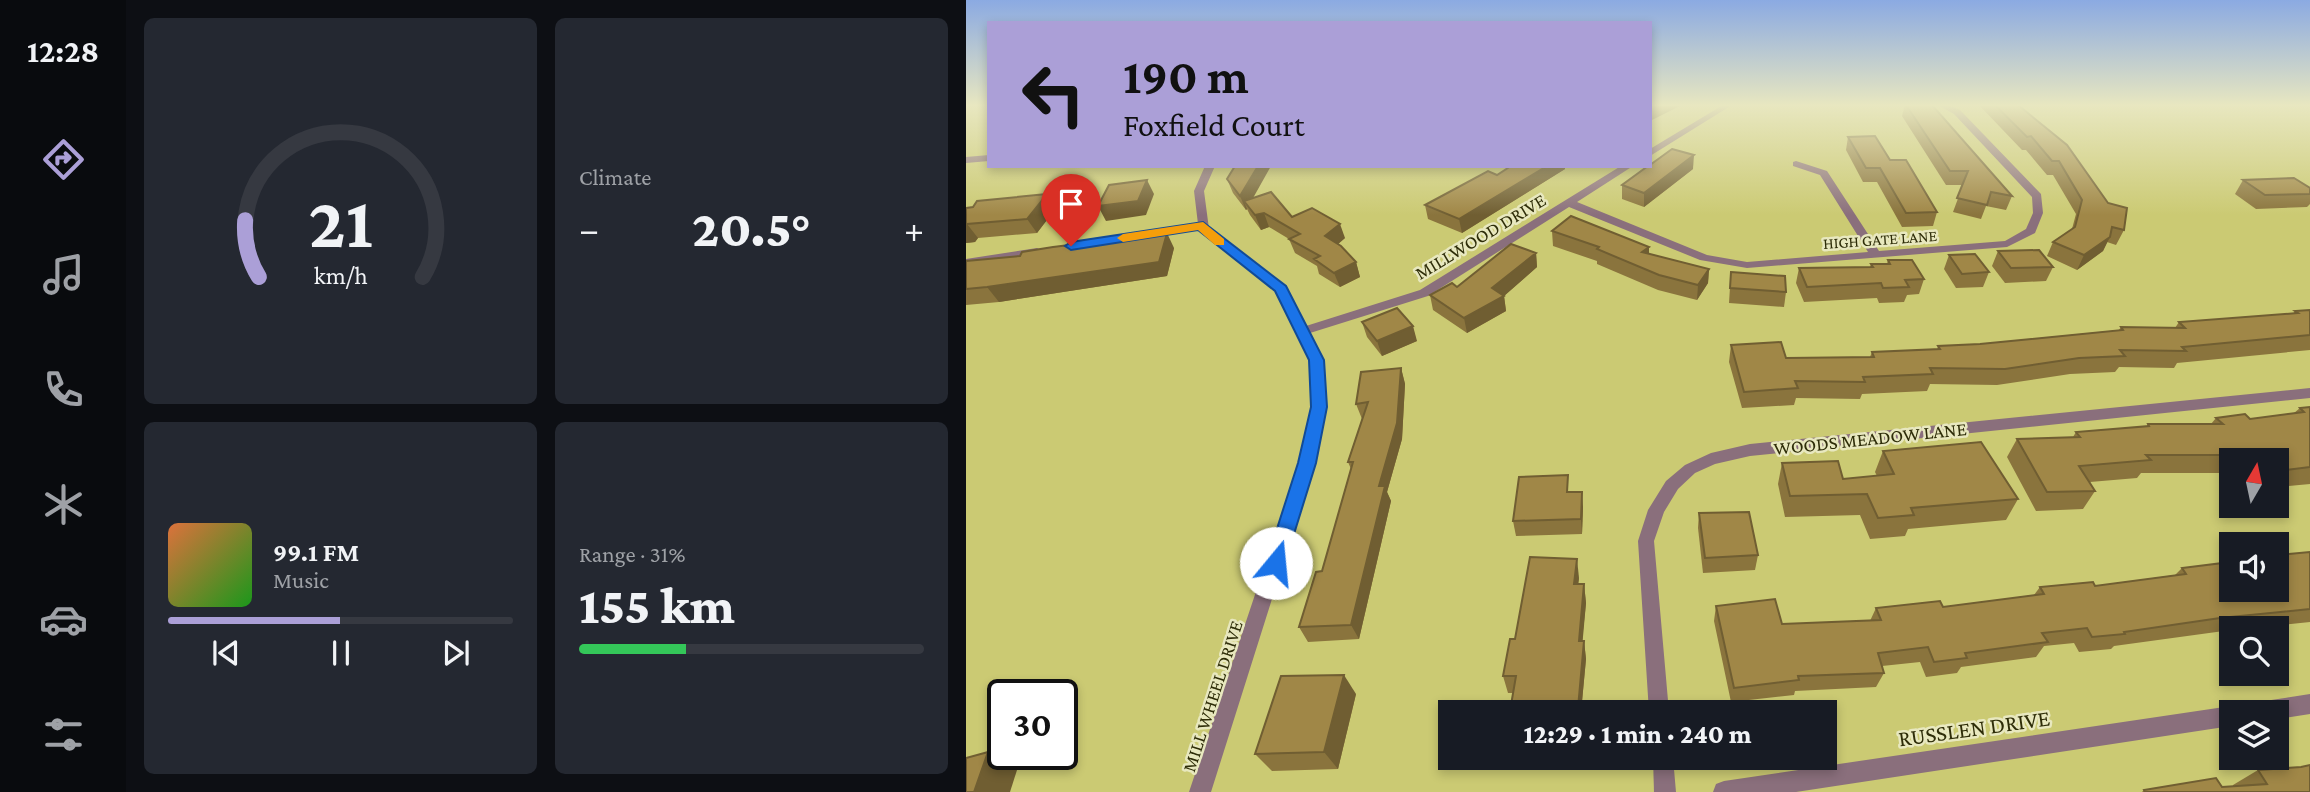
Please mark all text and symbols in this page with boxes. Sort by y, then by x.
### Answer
text: 12:28 [27,33,99,69]
icon: left [1008,49,1099,140]
text: 190 m [1123,49,1249,104]
text: Foxfield Court [1123,107,1305,143]
icon: directions [39,135,88,184]
text: Climate [579,164,651,190]
pin [1041,174,1101,246]
text: 21 [308,182,373,263]
icon: arrive [1052,185,1090,223]
street label: MILLWOOD DRIVE [1411,189,1549,284]
text: 20.5° [692,199,811,257]
text: − [579,208,599,250]
text: + [904,208,924,250]
street label: HIGH GATE LANE [1822,227,1938,252]
icon: music [39,250,88,299]
text: km/h [314,262,367,289]
icon: phone [39,365,88,414]
street label: WOODS MEADOW LANE [1773,418,1968,459]
north arrow [2219,448,2289,518]
map controls [2219,448,2289,770]
icon: climate [39,480,88,529]
position arrow [1239,526,1313,600]
button: sound [2219,532,2289,602]
text: 99.1 FM [273,538,359,567]
text: Range · 31% [579,541,685,567]
text: Music [273,567,329,593]
text: 155 km [579,576,735,634]
icon: car [39,595,88,644]
button: search [2219,616,2289,686]
street label: MILL WHEEL DRIVE [1178,618,1247,774]
icon: previous [207,634,245,672]
icon: pause [322,634,360,672]
icon: next [437,634,475,672]
speed limit sign: 30 [987,679,1078,770]
button: layers [2219,700,2289,770]
street label: RUSSLEN DRIVE [1896,704,2052,752]
icon: filters [39,710,88,759]
text: 12:29 · 1 min · 240 m [1523,720,1752,749]

